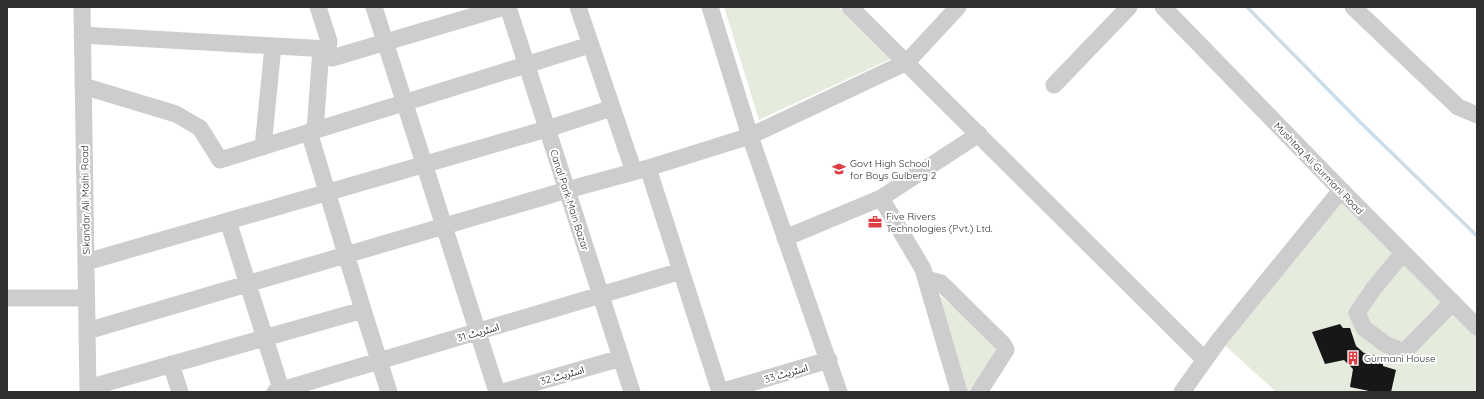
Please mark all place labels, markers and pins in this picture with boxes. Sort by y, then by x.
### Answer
place label: Govt High School for Boys Gulberg 2 [850,157,937,182]
school or university icon: Govt High School for Boys Gulberg 2 [831,161,847,177]
place label: Five Rivers Technologies (Pvt.) Ltd. [886,210,993,235]
office icon: Five Rivers Technologies (Pvt.) Ltd. [867,214,883,230]
building icon: Gurmani House [1345,350,1361,366]
place label: Gurmani House [1364,352,1436,365]

